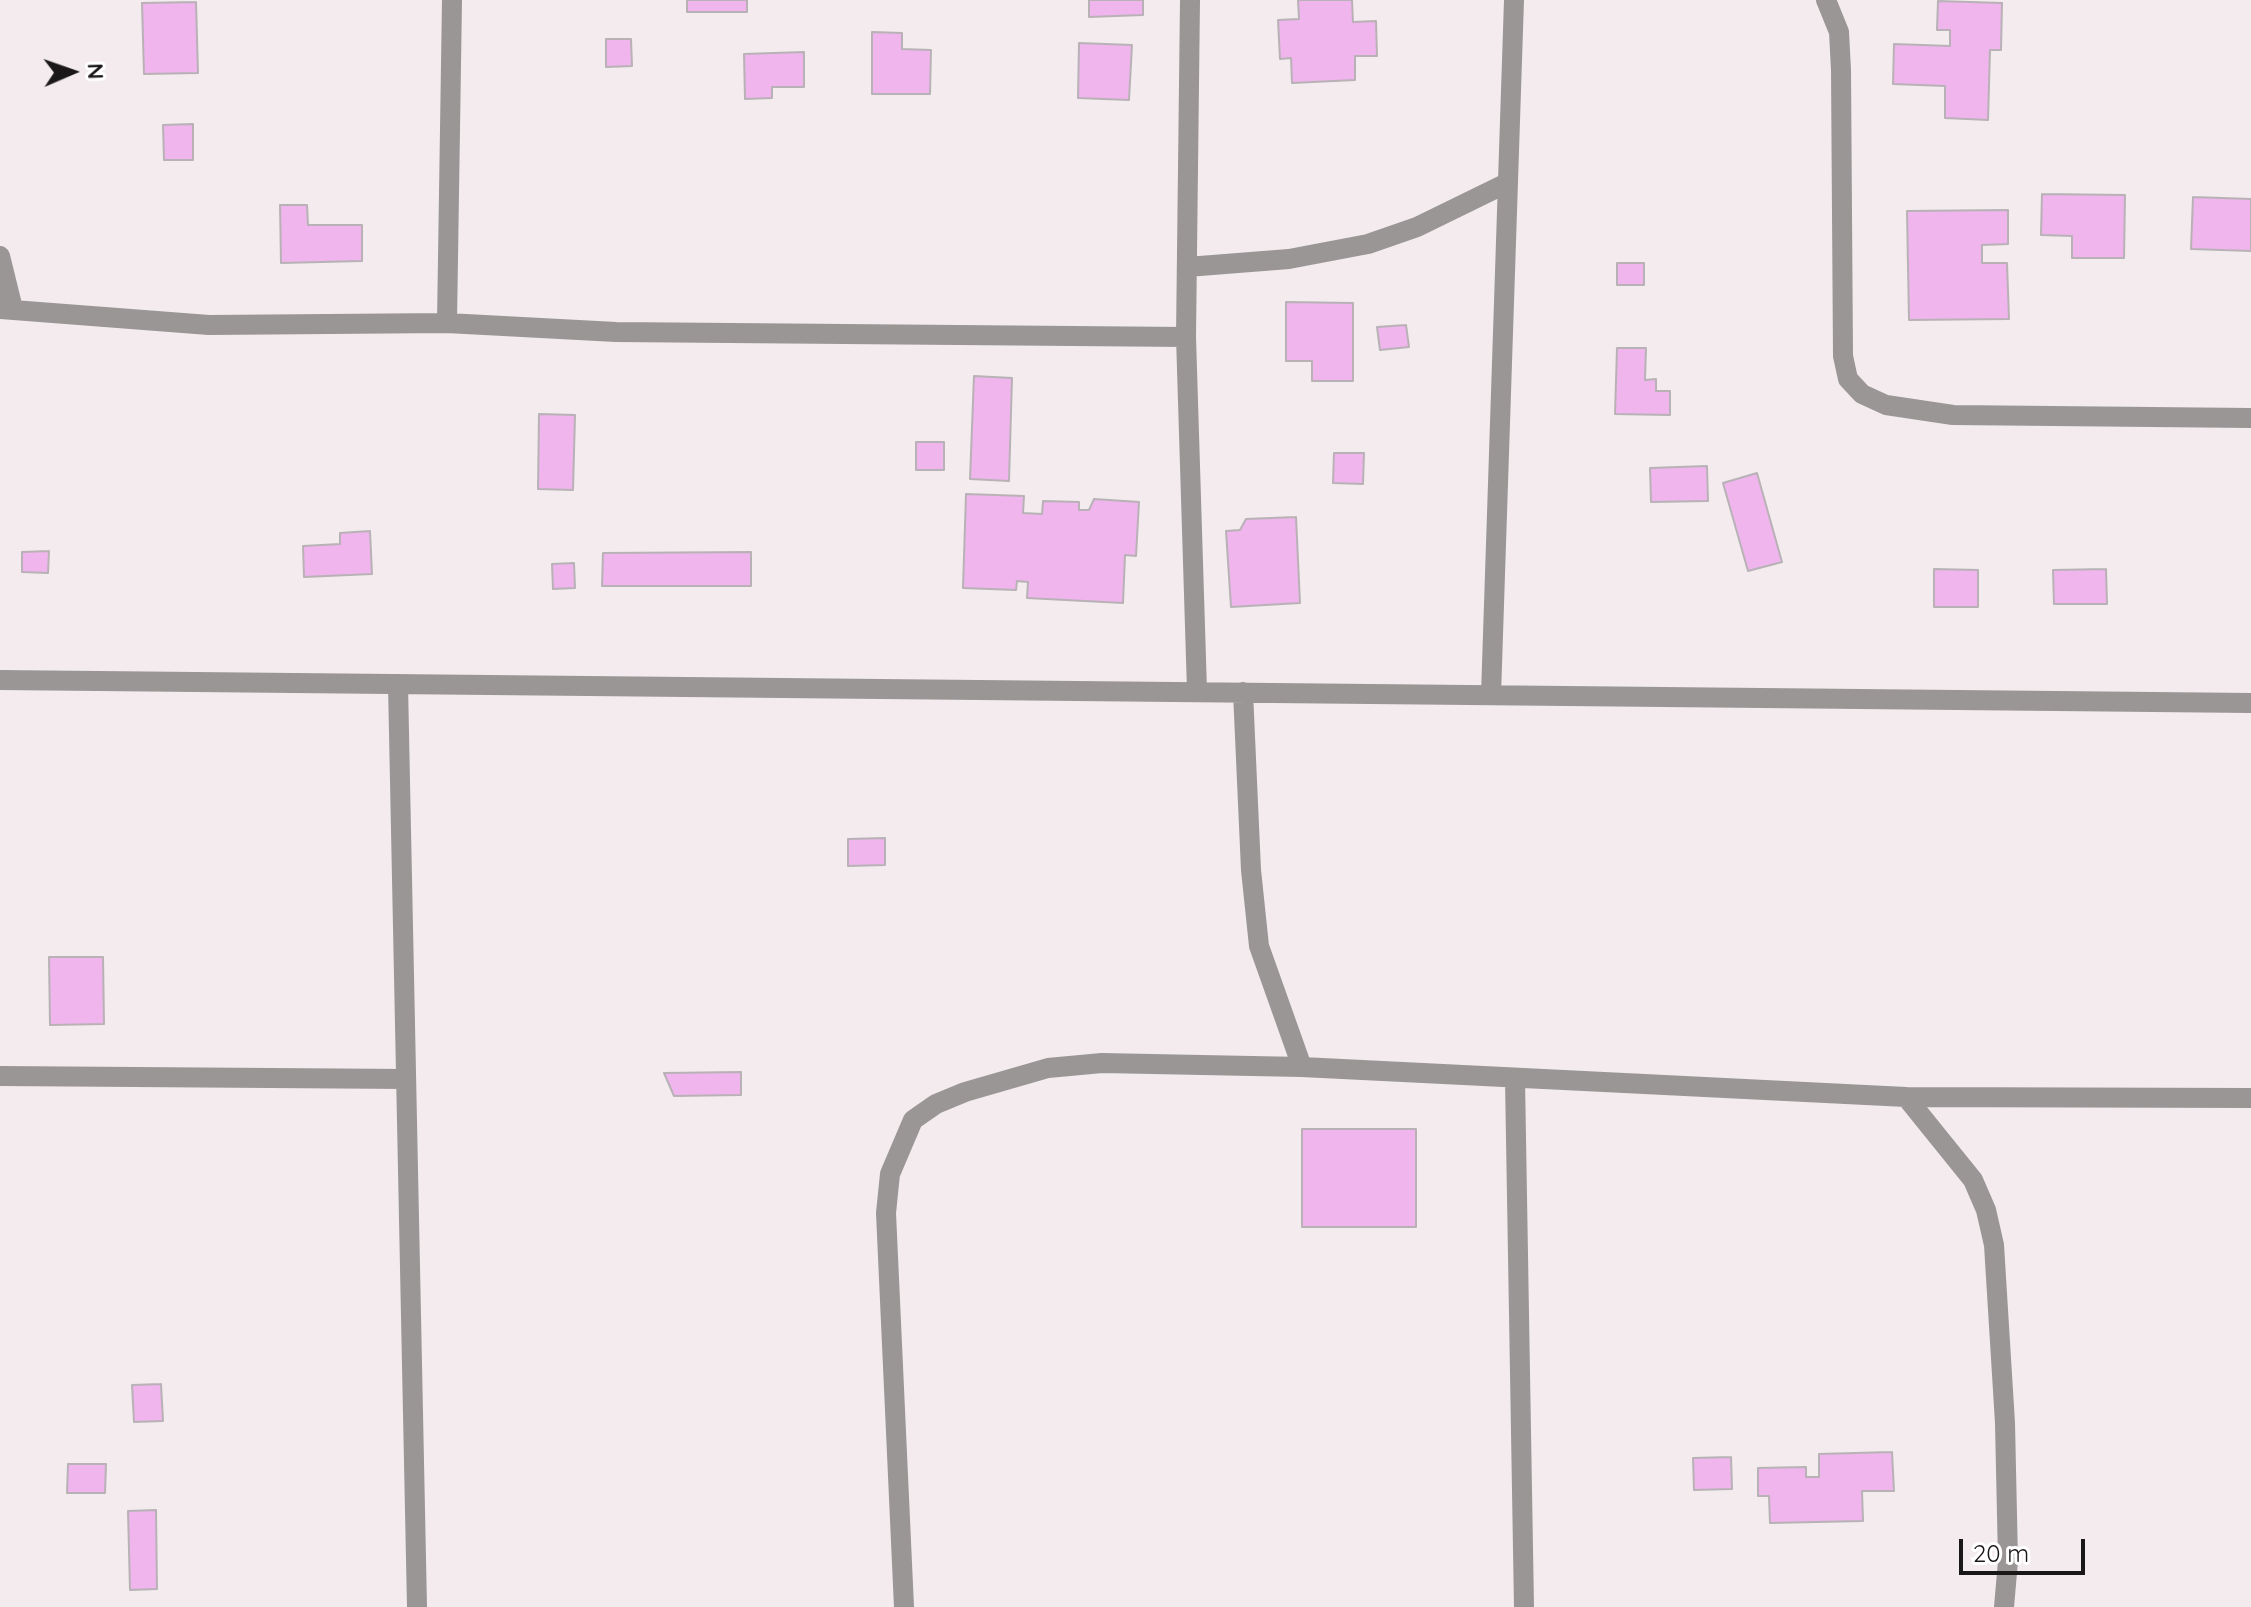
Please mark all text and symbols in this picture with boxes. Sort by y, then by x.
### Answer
north arrow [32,32,112,112]
text: N [82,63,110,80]
scale bar [1963,1523,2089,1573]
text: 20 m [1973,1538,2029,1568]

